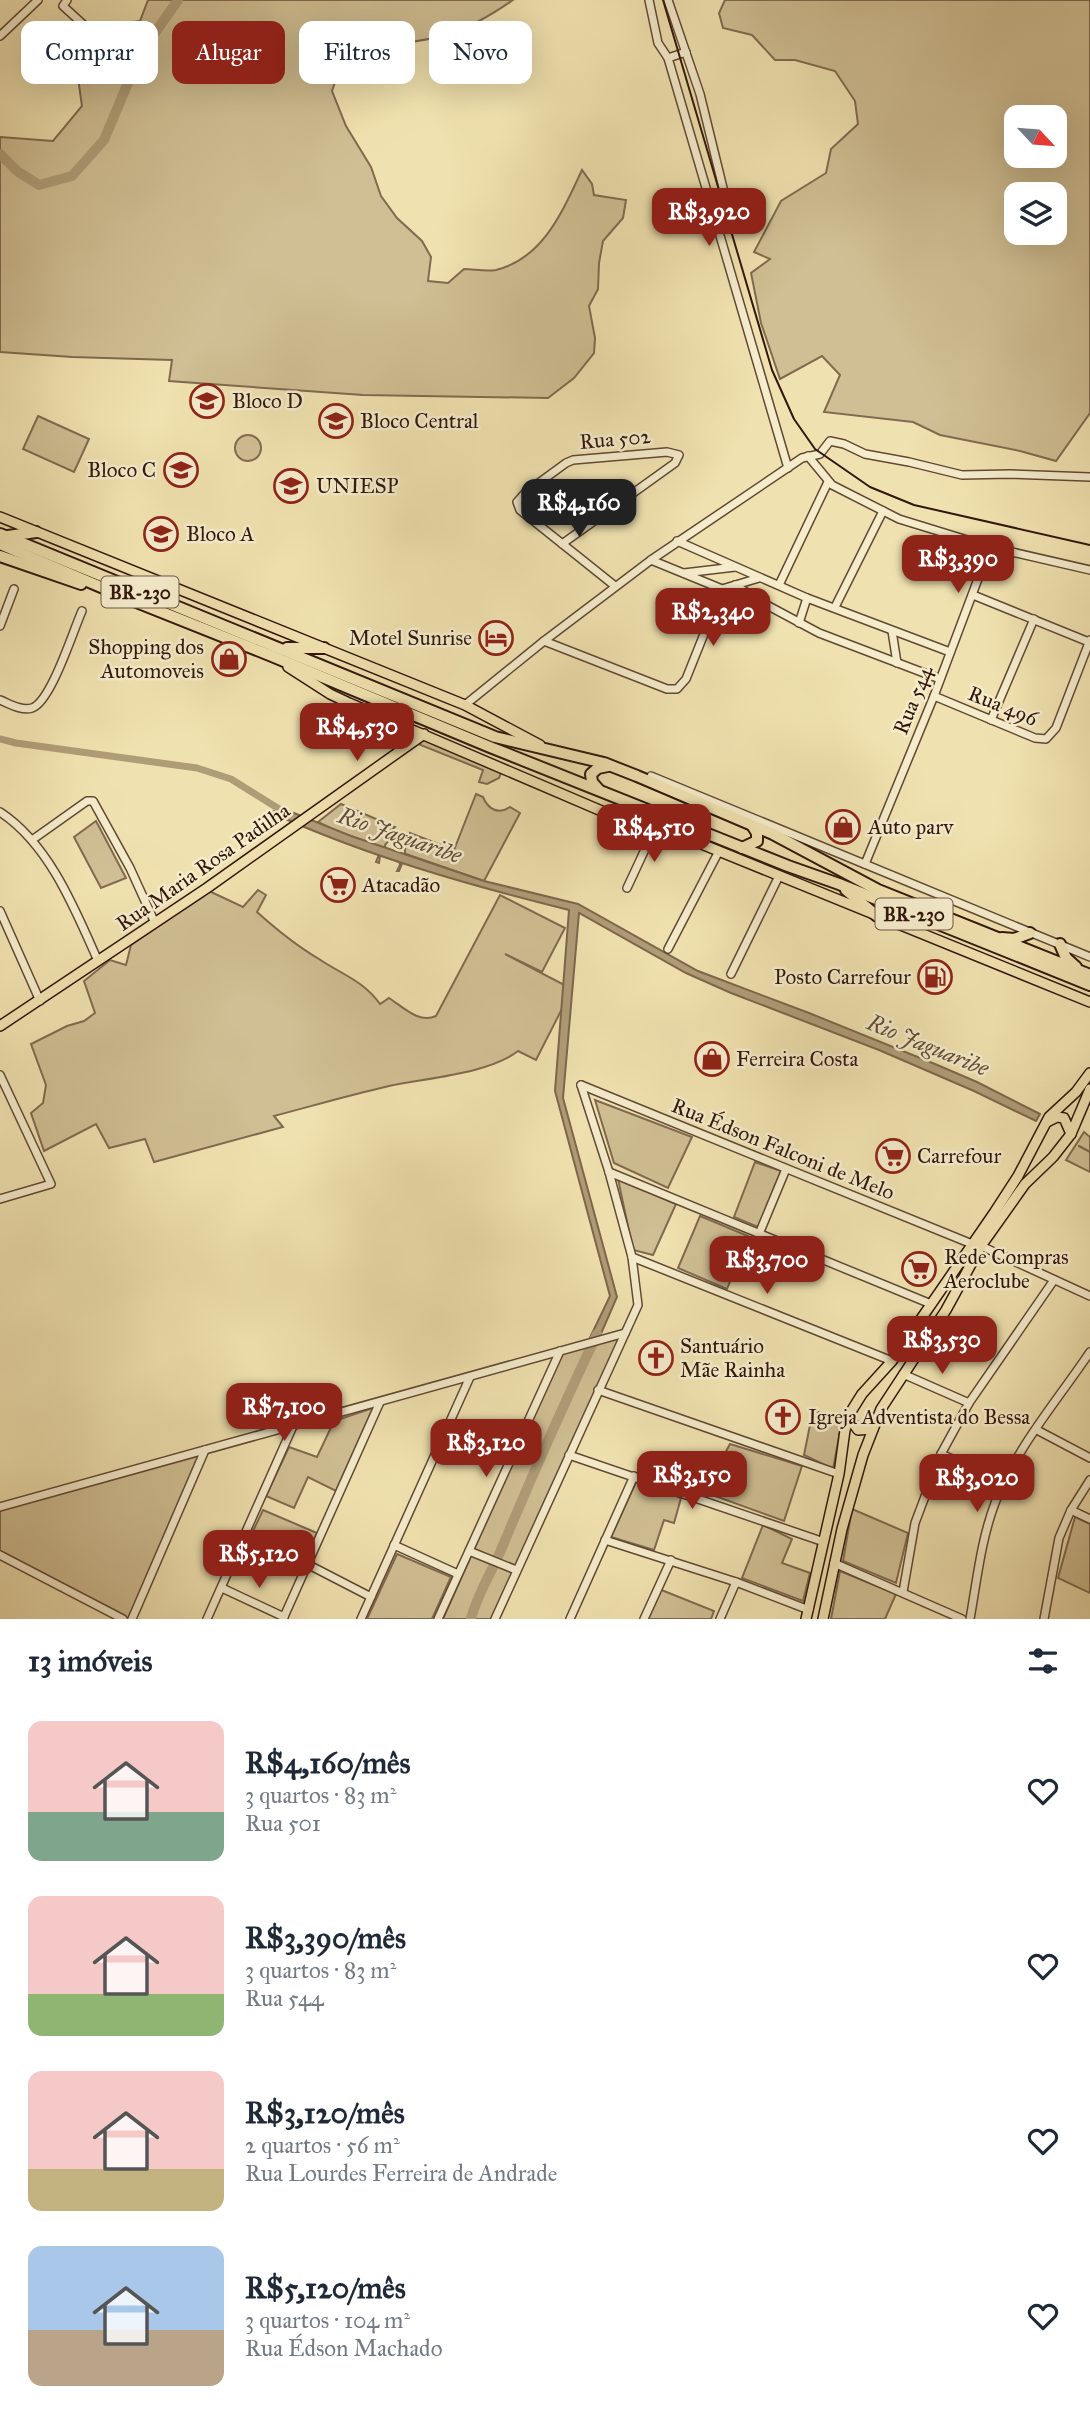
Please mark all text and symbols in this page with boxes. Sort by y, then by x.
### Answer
chip: Comprar [21,21,158,84]
chip: Alugar [172,21,285,84]
chip: Filtros [299,21,415,84]
chip: Novo [429,21,532,84]
north arrow [1004,105,1068,168]
map controls [1004,105,1067,245]
button: layers [1004,182,1067,245]
pin: R$3,920 [644,188,774,248]
text: R$3,920 [668,197,750,225]
school or university icon: Bloco D [188,382,226,420]
place label: Bloco D [232,388,303,414]
school or university icon: Bloco Central [317,402,355,440]
place label: Bloco Central [360,408,479,434]
street label: Rua 502 [578,423,652,455]
school or university icon: Bloco C [162,451,200,489]
place label: Bloco C [87,457,156,483]
school or university icon: UNIESP [272,467,310,505]
place label: UNIESP [316,473,399,499]
pin: R$4,160 [514,480,644,539]
text: R$4,160 [537,488,621,516]
school or university icon: Bloco A [142,515,180,553]
place label: Bloco A [186,521,255,547]
pin: R$3,390 [893,536,1023,595]
text: R$3,390 [918,544,998,572]
road number: BR-230 [102,576,178,608]
pin: R$2,340 [648,588,778,648]
text: R$2,340 [671,597,755,625]
hotel icon: Motel Sunrise [477,619,515,657]
place label: Motel Sunrise [349,625,472,651]
place label: Shopping dos Automoveis [88,634,204,684]
shop icon: Shopping dos Automoveis [210,640,248,678]
street label: Rua 544 [888,661,939,738]
street label: Rua 496 [964,680,1043,732]
pin: R$4,530 [292,704,422,763]
text: R$4,530 [316,712,398,740]
street label: Rua Maria Rosa Padilha [111,797,295,937]
water label: Rio Jaguaribe [334,801,466,869]
pin: R$4,510 [589,804,719,864]
shop icon: Auto parv [824,808,862,846]
text: R$4,510 [613,813,695,841]
place label: Auto parv [867,814,954,840]
supermarket icon: Atacadão [319,866,357,904]
place label: Atacadão [361,872,440,898]
road number: BR-230 [876,898,953,930]
fuel station icon: Posto Carrefour [916,958,954,996]
place label: Posto Carrefour [774,964,911,990]
water label: Rio Jaguaribe [862,1008,993,1082]
shop icon: Ferreira Costa [693,1040,731,1078]
place label: Ferreira Costa [736,1046,859,1072]
street label: Rua Édson Falconi de Melo [668,1091,899,1206]
supermarket icon: Carrefour [874,1137,912,1175]
place label: Carrefour [917,1143,1001,1169]
pin: R$3,700 [702,1236,832,1296]
place label: Rede Compras Aeroclube [943,1244,1069,1294]
text: R$3,700 [726,1245,808,1273]
supermarket icon: Rede Compras Aeroclube [900,1250,938,1288]
pin: R$3,530 [877,1316,1007,1376]
text: R$3,530 [903,1325,981,1353]
place label: Santuário Mãe Rainha [680,1333,785,1383]
church icon: Santuário Mãe Rainha [637,1339,675,1377]
pin: R$7,100 [219,1384,349,1443]
text: R$7,100 [242,1392,326,1420]
church icon: Igreja Adventista do Bessa [764,1398,802,1436]
place label: Igreja Adventista do Bessa [808,1404,1030,1430]
pin: R$3,120 [421,1420,551,1479]
text: R$3,120 [447,1428,525,1456]
pin: R$3,150 [627,1452,757,1511]
pin: R$3,020 [912,1454,1042,1514]
text: R$3,150 [653,1460,731,1488]
text: R$3,020 [935,1463,1019,1491]
pin: R$5,120 [194,1530,324,1590]
text: R$5,120 [219,1539,299,1567]
icon: filters [1024,1642,1062,1680]
text: 13 imóveis [28,1643,152,1679]
text: R$4,160/mês [245,1745,410,1781]
icon: home [84,1749,168,1833]
icon: heart [1024,1772,1062,1810]
text: 3 quartos · 83 m² [245,1781,396,1809]
text: Rua 501 [245,1809,321,1837]
text: R$3,390/mês [245,1920,406,1956]
icon: home [84,1924,168,2008]
icon: heart [1024,1947,1062,1985]
text: 3 quartos · 83 m² [245,1956,396,1984]
text: Rua 544 [245,1984,324,2012]
text: R$3,120/mês [245,2095,405,2131]
icon: home [84,2099,168,2183]
icon: heart [1024,2122,1062,2160]
text: 2 quartos · 56 m² [245,2131,400,2159]
text: Rua Lourdes Ferreira de Andrade [245,2159,557,2187]
text: R$5,120/mês [245,2270,406,2306]
icon: home [84,2274,168,2358]
icon: heart [1024,2297,1062,2335]
text: 3 quartos · 104 m² [245,2306,410,2334]
text: Rua Édson Machado [245,2334,442,2362]

